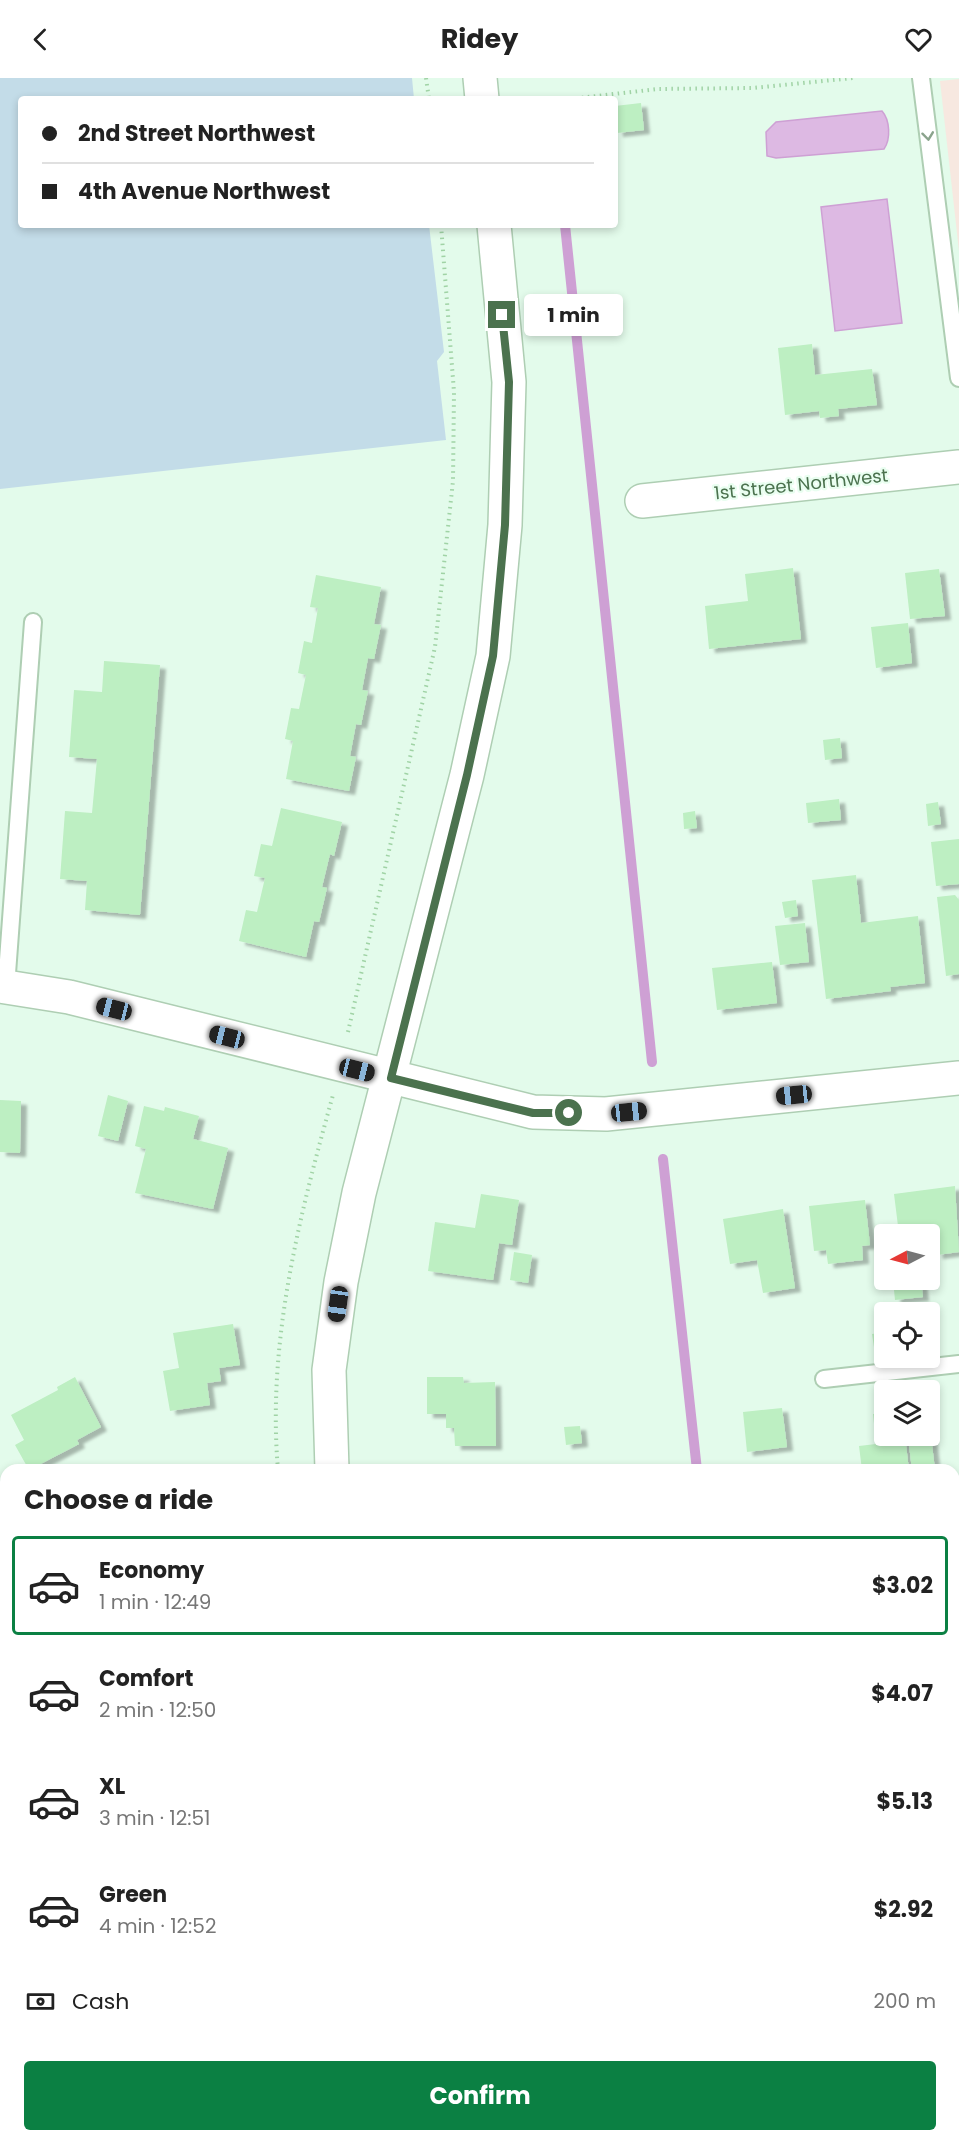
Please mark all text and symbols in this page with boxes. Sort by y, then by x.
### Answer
text: Ridey [441,20,518,57]
icon: back [24,23,57,56]
icon: heart [902,23,935,56]
text: 2nd Street Northwest [78,118,315,149]
one-way arrow [921,131,933,141]
text: 4th Avenue Northwest [78,176,330,207]
callout: 1 min [523,294,622,336]
route end [488,301,515,328]
text: 1 min [547,301,600,329]
street label: 1st Street Northwest [713,462,889,506]
car [94,996,134,1022]
car [207,1024,247,1050]
car [337,1057,377,1083]
car [775,1084,813,1106]
route start [555,1099,582,1126]
car [610,1101,648,1123]
north arrow [874,1224,940,1290]
map controls [874,1224,940,1446]
car [327,1285,349,1323]
button: locate [874,1302,940,1368]
button: layers [874,1380,940,1446]
text: Choose a ride [24,1481,213,1518]
text: Economy [99,1555,204,1586]
icon: car [27,1559,81,1613]
text: $3.02 [872,1570,933,1601]
text: 1 min · 12:49 [99,1588,211,1616]
text: Comfort [99,1663,193,1694]
icon: car [27,1667,81,1721]
text: $4.07 [871,1678,933,1709]
text: 2 min · 12:50 [99,1696,216,1724]
text: XL [99,1771,125,1802]
icon: car [27,1775,81,1829]
text: $5.13 [876,1786,933,1817]
text: 3 min · 12:51 [99,1804,210,1832]
text: Green [99,1879,167,1910]
icon: car [27,1883,81,1937]
text: $2.92 [874,1894,933,1925]
text: 4 min · 12:52 [99,1912,216,1940]
icon: cash [24,1985,57,2018]
text: Cash [72,1986,129,2017]
text: 200 m [873,1987,936,2015]
button: Confirm [24,2061,936,2130]

